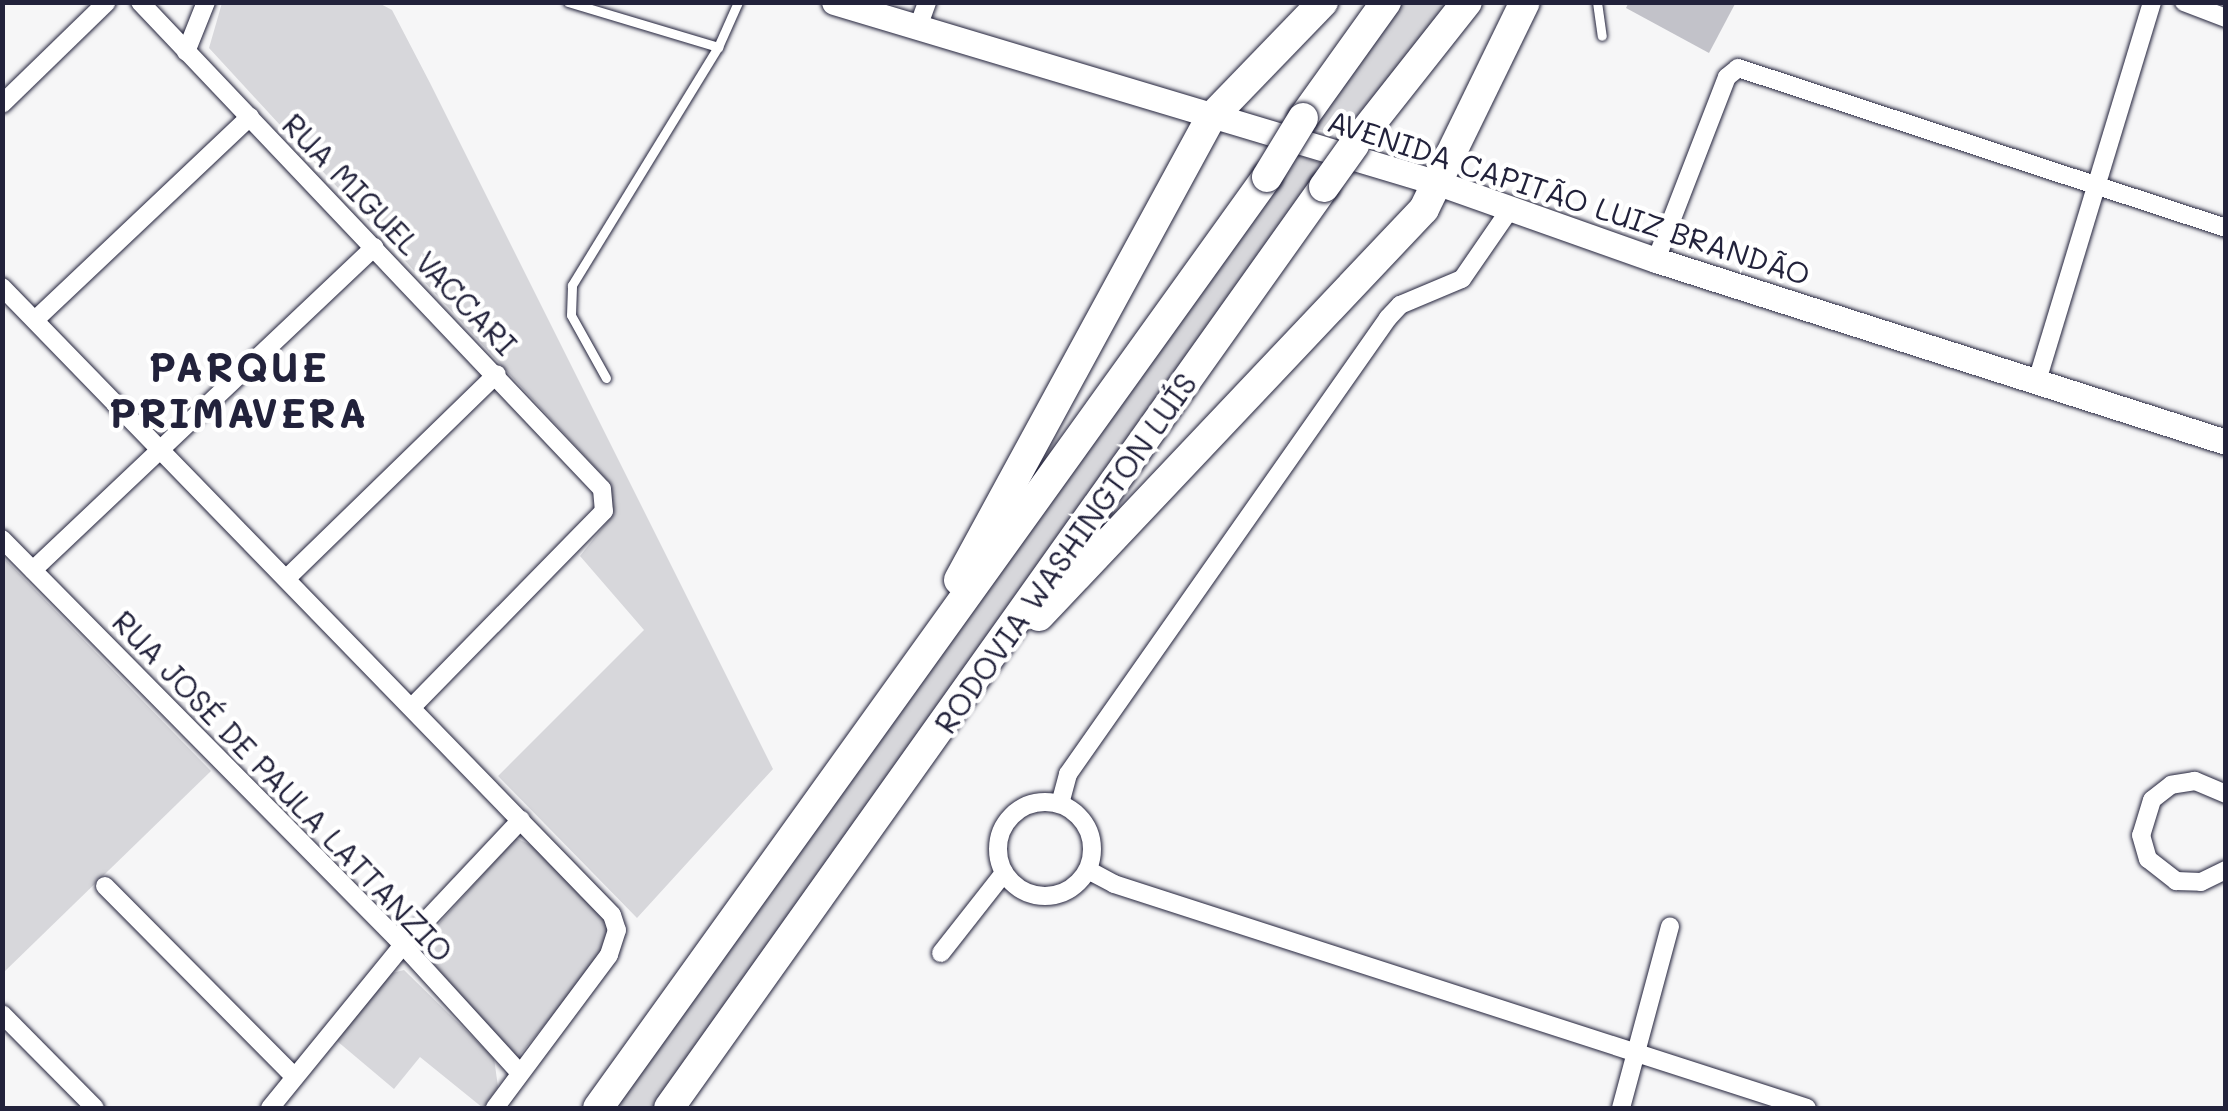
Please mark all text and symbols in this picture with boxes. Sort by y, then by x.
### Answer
street label: AVENIDA CAPITÃO LUIZ BRANDÃO [1323,102,1815,292]
street label: RUA MIGUEL VACCARI [275,106,525,362]
district label: PARQUE PRIMAVERA [109,342,369,436]
street label: RODOVIA WASHINGTON LUÍS [927,366,1203,740]
street label: RUA JOSÉ DE PAULA LATTANZIO [106,603,460,969]

